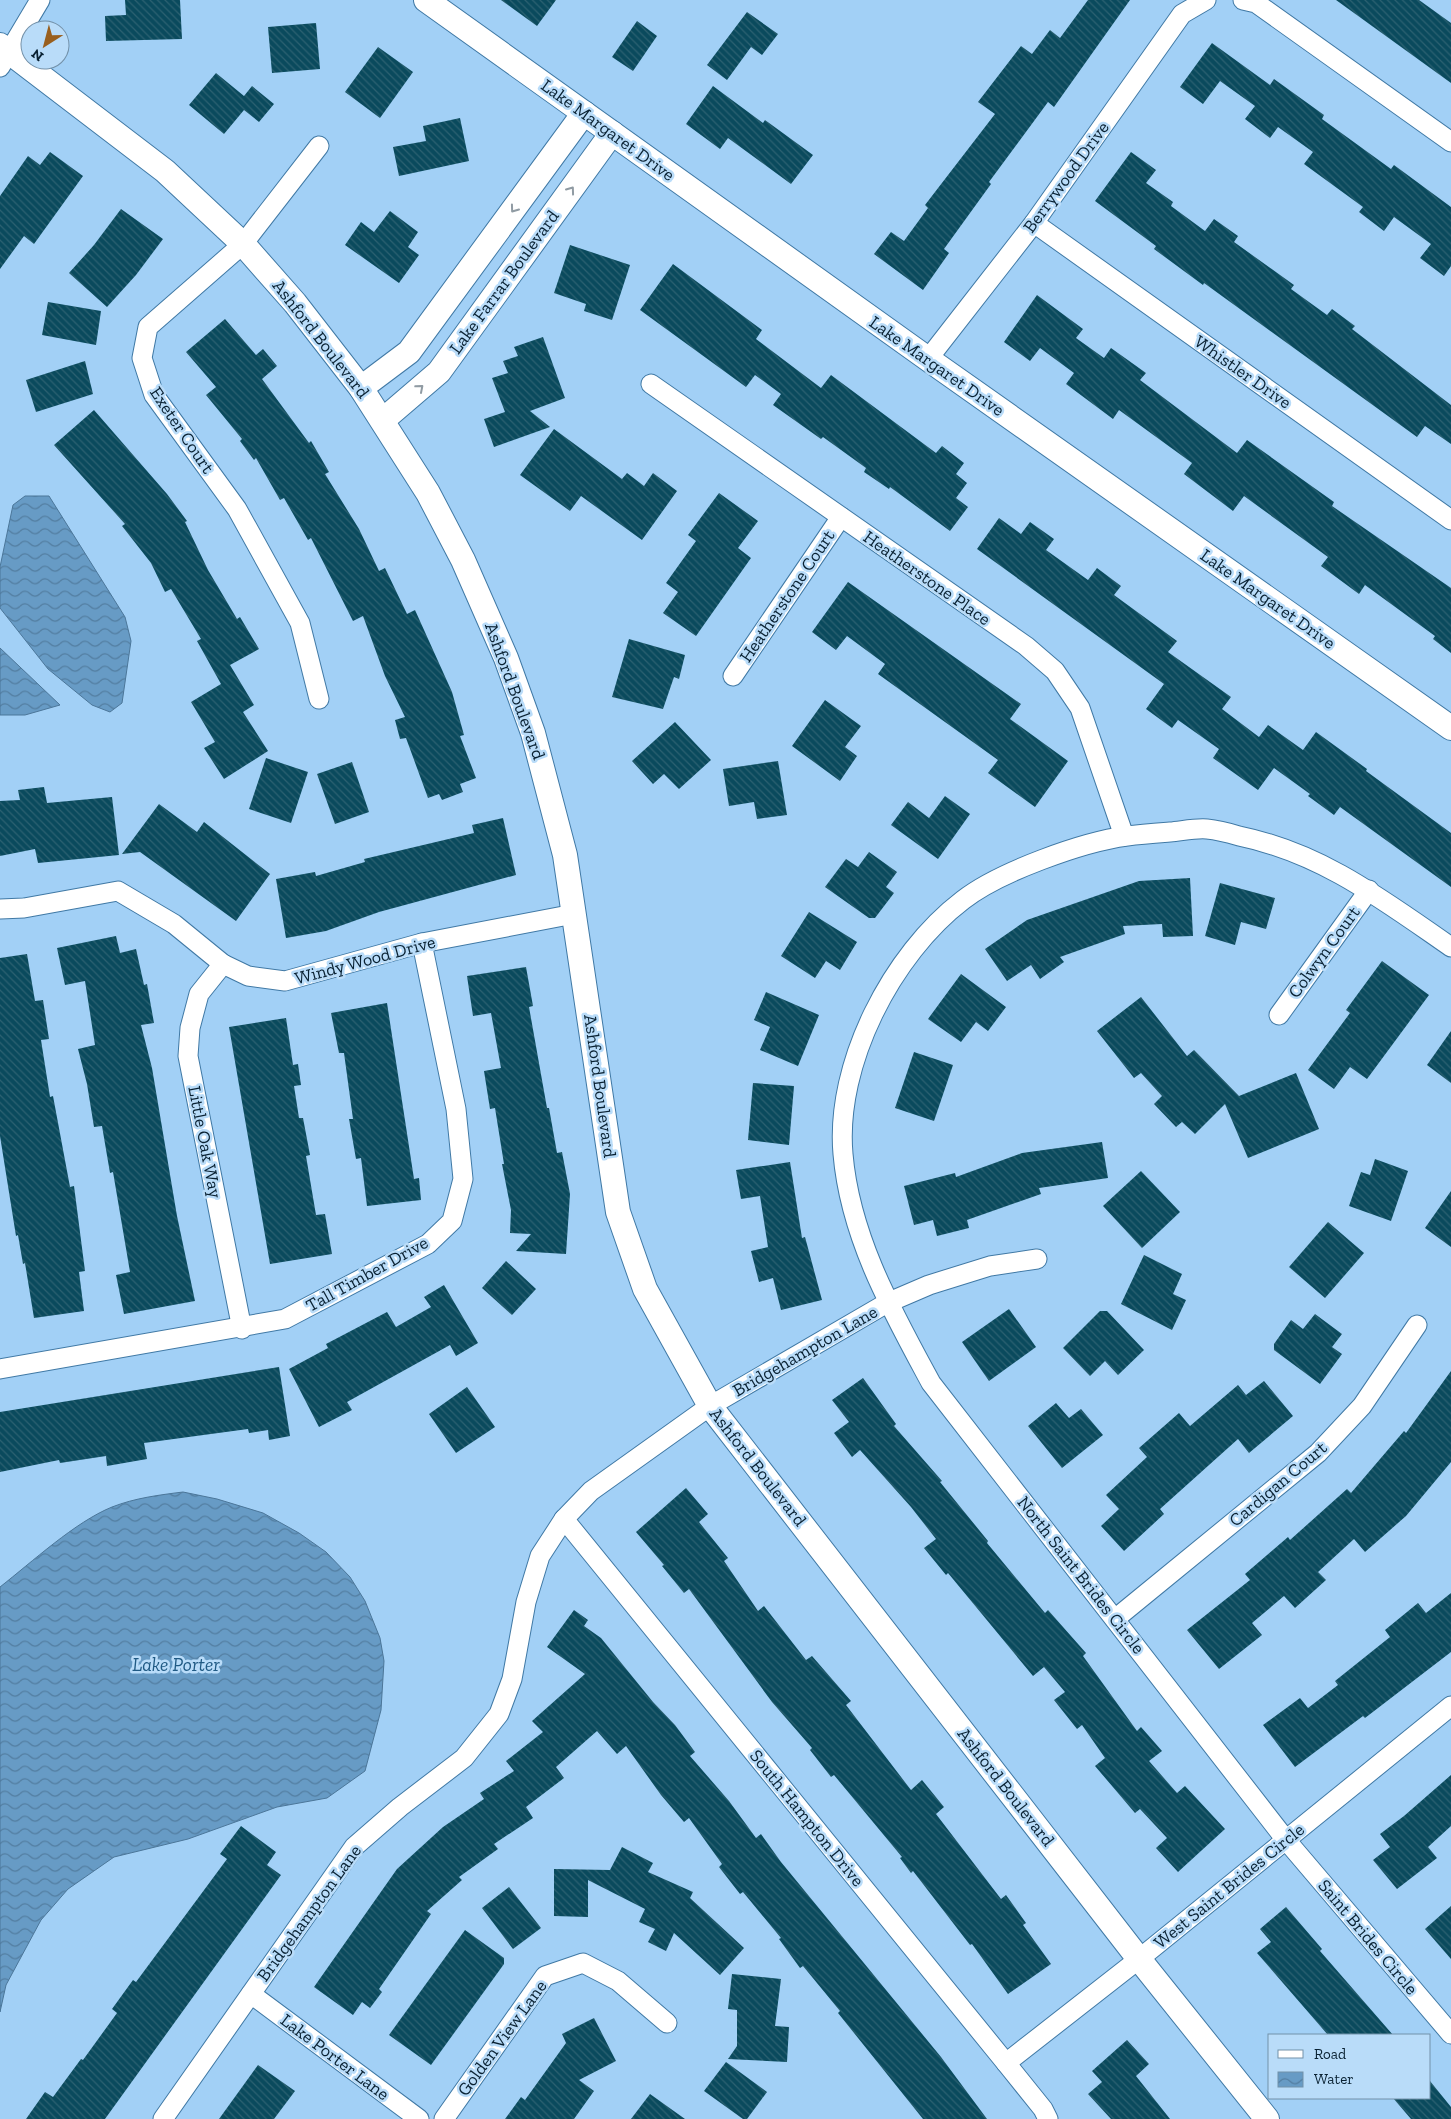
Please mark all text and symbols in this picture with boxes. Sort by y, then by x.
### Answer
north arrow [20,20,70,70]
text: N [28,45,47,65]
street label: Lake Margaret Drive [537,74,679,186]
street label: Berrywood Drive [1018,117,1114,237]
one-way arrow [565,186,574,196]
one-way arrow [511,203,520,213]
street label: Lake Farrar Boulevard [444,206,564,358]
street label: Ashford Boulevard [268,275,374,403]
street label: Lake Margaret Drive [865,311,1009,421]
street label: Whistler Drive [1190,330,1296,414]
street label: Exeter Court [145,383,219,478]
one-way arrow [414,385,423,394]
street label: Heatherstone Court [735,525,840,666]
street label: Heatherstone Place [859,526,995,630]
street label: Lake Margaret Drive [1196,544,1340,654]
street label: Ashford Boulevard [480,619,550,763]
street label: Colwyn Court [1283,902,1365,1002]
street label: Windy Wood Drive [292,931,438,989]
street label: Ashford Boulevard [579,1013,621,1159]
street label: Little Oak Way [183,1084,227,1201]
street label: Tall Timber Drive [302,1231,432,1317]
street label: Bridgehampton Lane [729,1301,881,1401]
street label: Ashford Boulevard [705,1403,811,1531]
street label: Cardigan Court [1225,1436,1332,1531]
street label: North Saint Brides Circle [1013,1492,1149,1658]
water label: Lake Porter [132,1653,220,1676]
street label: Ashford Boulevard [953,1723,1059,1851]
street label: South Hampton Drive [745,1745,869,1891]
street label: West Saint Brides Circle [1149,1819,1309,1953]
street label: Bridgehampton Lane [252,1840,366,1986]
street label: Saint Brides Circle [1313,1875,1423,1999]
street label: Golden View Lane [453,1976,551,2100]
street label: Lake Porter Lane [276,2009,394,2105]
legend [1268,2034,1431,2099]
text: Road [1314,2045,1347,2063]
text: Water [1314,2070,1354,2088]

